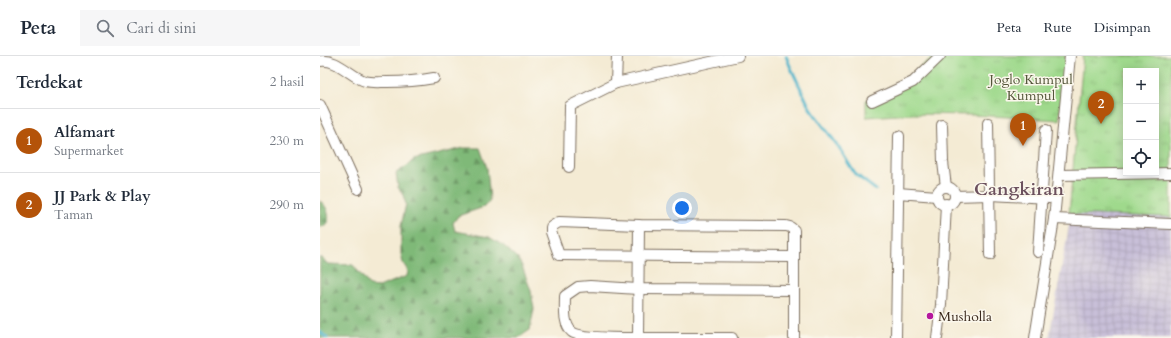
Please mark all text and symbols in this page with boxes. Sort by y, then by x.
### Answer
search box [80,10,360,46]
text: Peta [20,15,56,41]
icon: search [94,17,116,39]
text: Cari di sini [126,18,196,38]
text: Peta [996,18,1022,37]
text: Rute [1044,18,1072,37]
text: Disimpan [1094,18,1151,37]
map controls [1123,68,1159,176]
button: + [1123,68,1159,104]
park label: Joglo Kumpul Kumpul [987,70,1073,105]
text: Terdekat [16,71,82,94]
text: 2 hasil [270,73,304,91]
pin: 2 [1088,91,1114,124]
button: − [1123,104,1159,140]
pin: 1 [1010,113,1036,146]
text: Alfamart [54,122,115,142]
text: 1 [26,132,32,150]
text: 230 m [270,132,304,150]
button: locate [1123,140,1159,176]
text: Supermarket [54,142,124,160]
district label: Cangkiran [974,177,1064,202]
text: JJ Park & Play [54,186,151,206]
text: 2 [26,196,32,214]
text: 290 m [270,196,304,214]
your location [672,198,692,218]
text: Taman [54,206,93,224]
place label: Musholla [938,307,992,326]
marker: Musholla [925,311,935,321]

